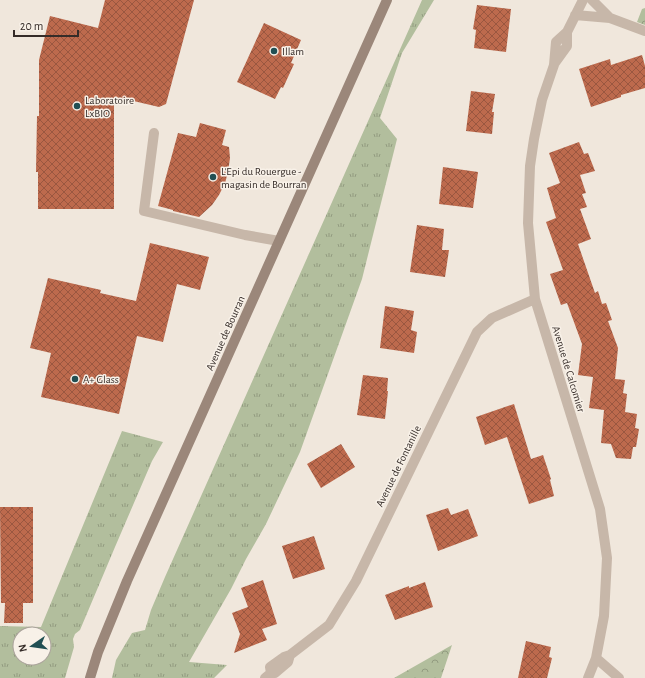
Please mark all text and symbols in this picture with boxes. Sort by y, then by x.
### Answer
scale bar [14,12,78,38]
text: 20 m [20,20,43,32]
marker: Illam [269,46,279,56]
place label: Illam [282,46,304,57]
place label: Laboratoire LxBIO [85,95,134,119]
marker: Laboratoire LxBIO [72,101,82,111]
place label: L'Epi du Rouergue - magasin de Bourran [221,166,306,190]
marker: L'Epi du Rouergue - magasin de Bourran [208,172,218,182]
street label: Avenue de Bourran [204,294,247,372]
street label: Avenue de Calcomier [550,325,587,414]
marker: A+ Glass [70,374,80,384]
place label: A+ Glass [83,374,119,385]
street label: Avenue de Fontanille [374,424,423,509]
north arrow [12,626,52,666]
text: N [17,643,29,653]

